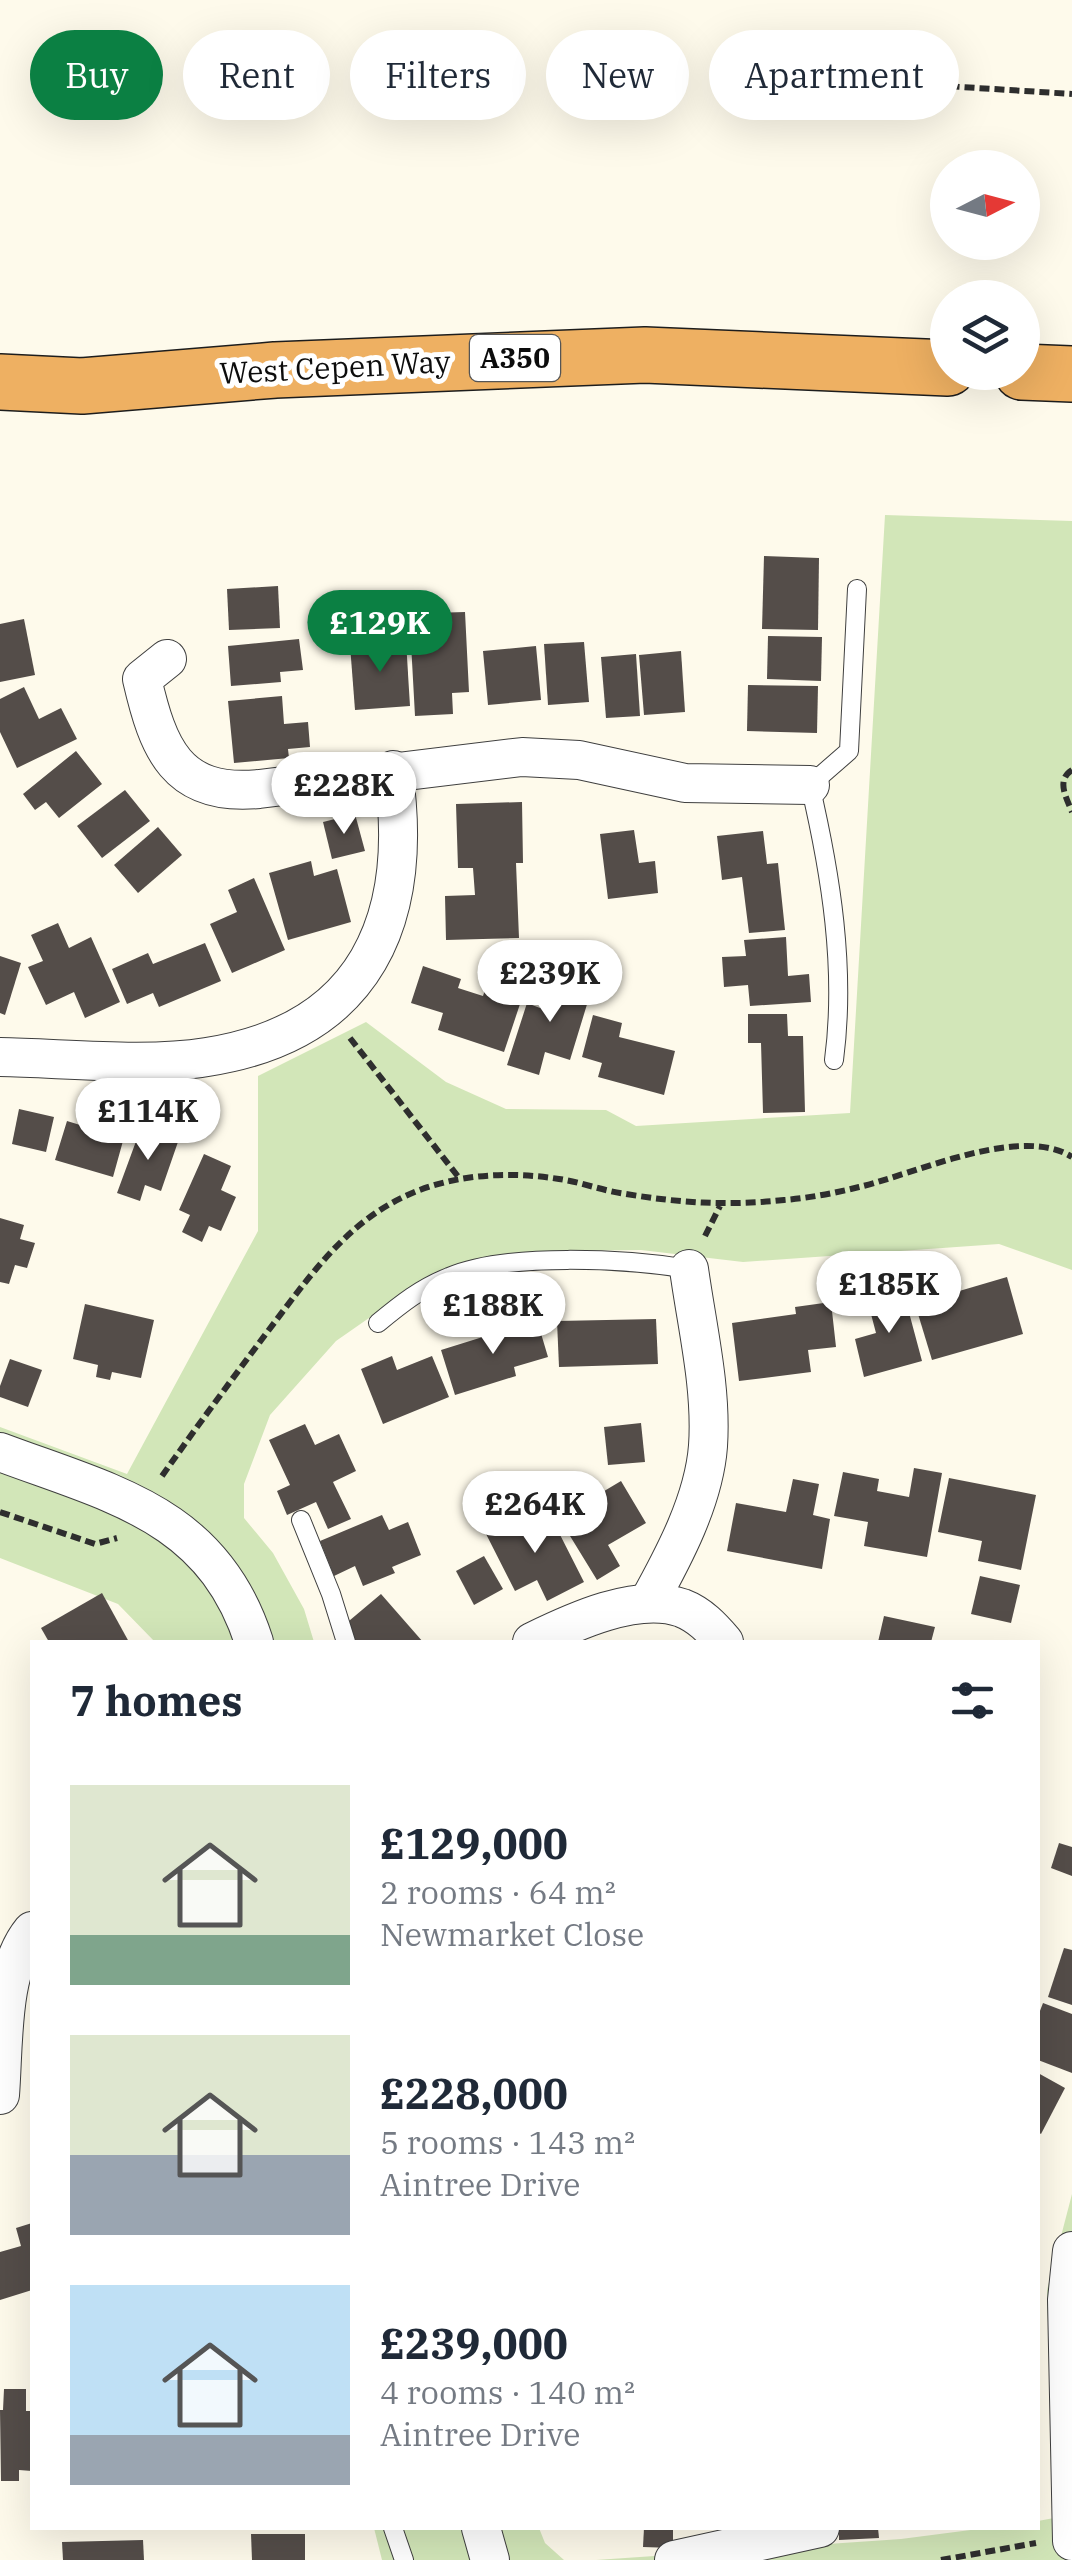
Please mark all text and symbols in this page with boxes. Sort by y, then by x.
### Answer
chip: Buy [30,30,163,120]
chip: Rent [183,30,330,120]
chip: Filters [350,30,526,120]
chip: New [546,30,689,120]
chip: Apartment [709,30,959,120]
north arrow [930,150,1040,260]
map controls [930,150,1040,390]
button: layers [930,280,1040,390]
road number: A350 [470,335,560,381]
street label: West Cepen Way [218,341,451,392]
pin: £129K [310,590,450,675]
text: £129K [329,601,431,643]
pin: £228K [274,752,414,837]
text: £228K [293,763,395,805]
pin: £239K [480,940,620,1025]
text: £239K [499,951,601,993]
pin: £114K [78,1078,218,1163]
text: £114K [97,1089,199,1131]
pin: £185K [819,1251,959,1336]
text: £185K [838,1262,940,1304]
pin: £188K [423,1272,563,1357]
text: £188K [442,1283,544,1325]
pin: £264K [465,1471,605,1556]
text: £264K [484,1482,586,1524]
text: 7 homes [70,1673,243,1728]
icon: filters [945,1673,1000,1728]
text: £129,000 [380,1816,568,1871]
icon: home [150,1825,270,1945]
text: 2 rooms · 64 m² [380,1871,616,1913]
text: Newmarket Close [380,1913,644,1955]
text: £228,000 [380,2066,568,2121]
icon: home [150,2075,270,2195]
text: 5 rooms · 143 m² [380,2121,635,2163]
text: Aintree Drive [380,2163,580,2205]
text: £239,000 [380,2316,568,2371]
icon: home [150,2325,270,2445]
text: 4 rooms · 140 m² [380,2371,635,2413]
text: Aintree Drive [380,2413,580,2455]

